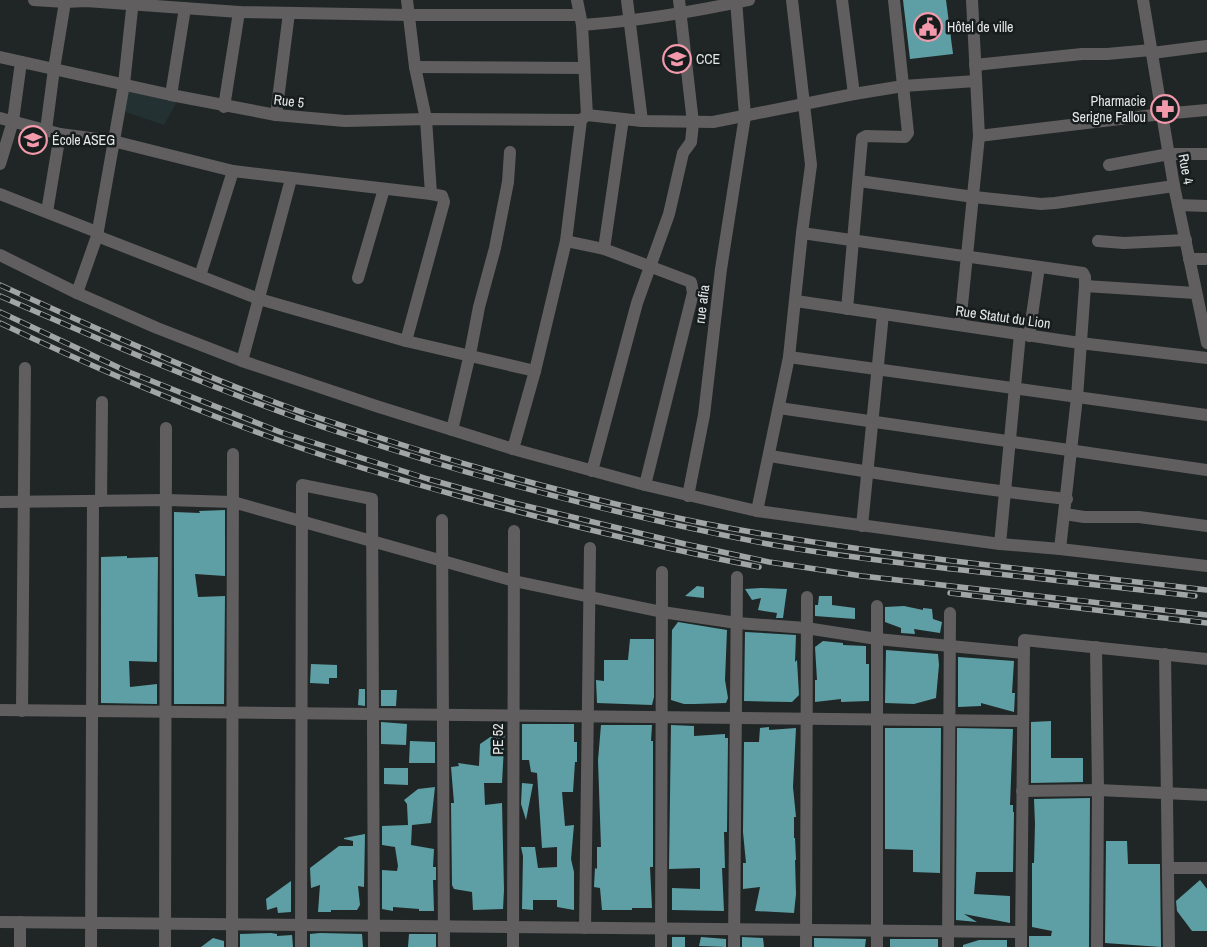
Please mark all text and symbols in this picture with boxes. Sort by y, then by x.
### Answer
public building icon: Hôtel de ville [913,12,943,42]
place label: Hôtel de ville [947,18,1013,36]
school or university icon: CCE [662,44,692,74]
place label: CCE [696,50,720,68]
street label: Rue 5 [273,90,305,112]
place label: Pharmacie Serigne Fallou [1072,92,1146,126]
pharmacy icon: Pharmacie Serigne Fallou [1150,94,1180,124]
school or university icon: École ASEG [18,125,48,155]
place label: École ASEG [52,131,115,149]
street label: Rue 4 [1174,152,1198,186]
street label: rue afia [691,283,713,324]
street label: Rue Statut du Lion [954,301,1052,333]
street label: PE 52 [489,723,507,755]

